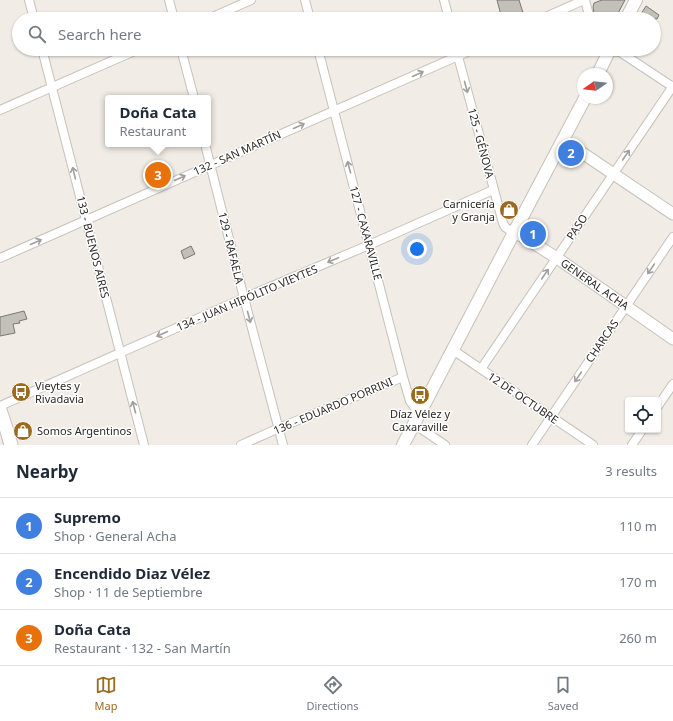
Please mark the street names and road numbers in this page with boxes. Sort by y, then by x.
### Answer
street label: 125 - GÉNOVA [465,106,498,181]
street label: 132 - SAN MARTÍN [191,126,283,179]
street label: 127 - CAXARAVILLE [347,184,386,282]
street label: 133 - BUENOS AIRES [73,194,113,300]
street label: 129 - RAFAELA [215,210,248,286]
street label: PASO [563,211,591,242]
street label: GENERAL ACHA [558,255,633,314]
street label: 134 - JUAN HIPÓLITO VIEYTES [174,261,320,334]
street label: CHARCAS [582,316,622,365]
street label: 12 DE OCTUBRE [485,368,562,427]
street label: 136 - EDUARDO PORRINI [271,373,395,438]

